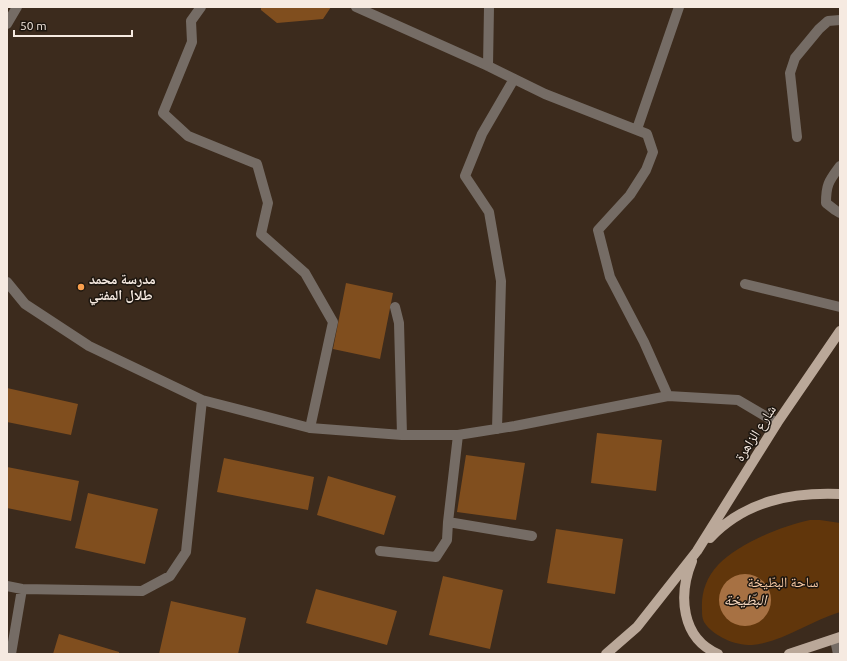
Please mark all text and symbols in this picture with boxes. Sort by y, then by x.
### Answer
scale bar [14,12,132,38]
text: 50 m [20,19,47,32]
place label: مدرسة محمد طلال المفتي [89,271,156,306]
marker: مدرسة محمد طلال المفتي [76,282,86,292]
street label: شارع الزاهرة [731,402,781,465]
park label: ساحة البطّيخة [747,574,819,590]
water label: البطّيخة [724,591,768,608]

